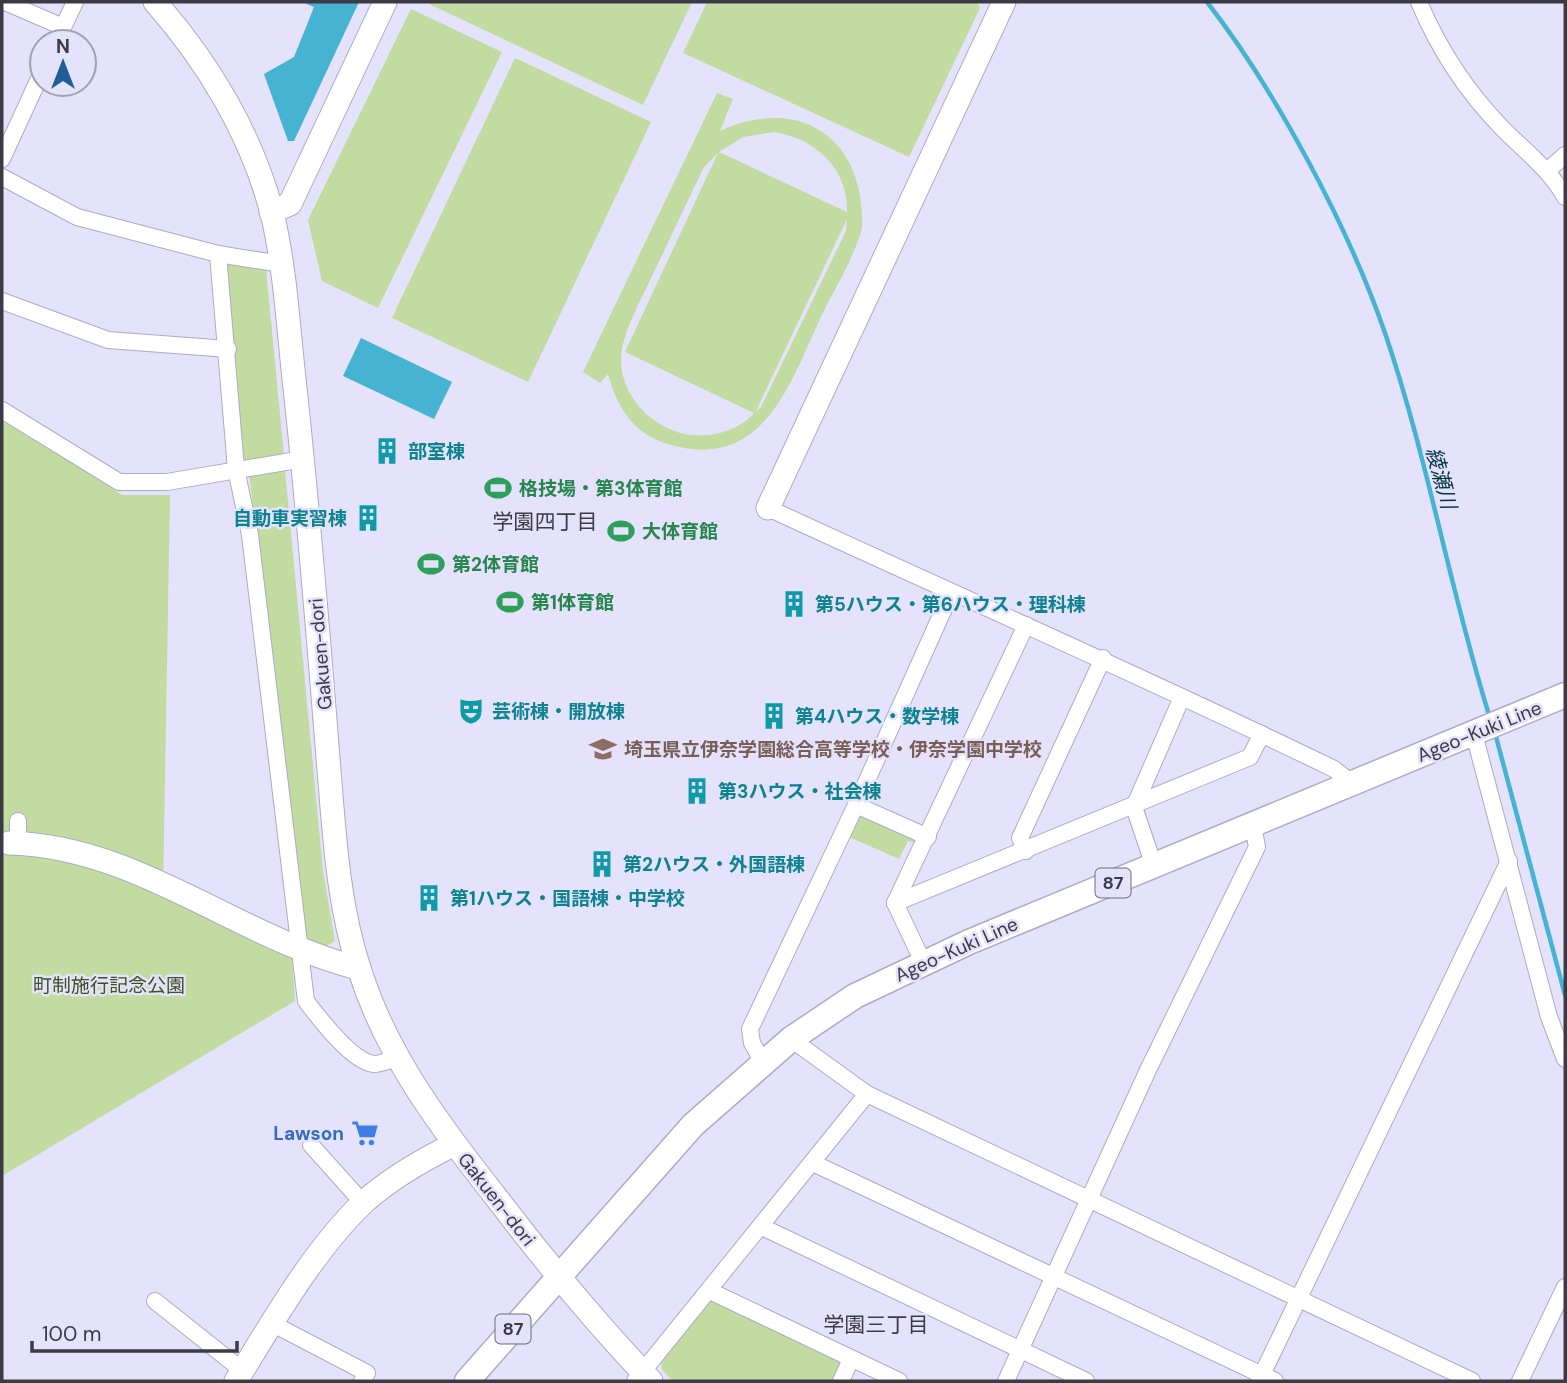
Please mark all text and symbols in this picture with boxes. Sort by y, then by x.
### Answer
north arrow [28,28,98,98]
text: N [56,34,70,59]
building icon: 部室棟 [372,436,402,466]
place label: 部室棟 [408,439,465,464]
water label: 綾瀬川 [1419,444,1463,514]
sports icon: 格技場・第3体育館 [483,473,513,503]
place label: 格技場・第3体育館 [519,476,682,501]
building icon: 自動車実習棟 [353,503,383,533]
place label: 自動車実習棟 [233,506,347,531]
district label: 学園四丁目 [493,508,598,536]
sports icon: 大体育館 [606,516,636,546]
place label: 大体育館 [642,519,718,544]
sports icon: 第2体育館 [416,549,446,579]
place label: 第2体育館 [452,552,539,577]
sports icon: 第1体育館 [495,587,525,617]
building icon: 第5ハウス・第6ハウス・理科棟 [779,589,809,619]
place label: 第1体育館 [531,590,614,615]
place label: 第5ハウス・第6ハウス・理科棟 [815,592,1086,617]
street label: Gakuen-dori [303,597,338,711]
street label: Ageo-Kuki Line [1413,695,1545,768]
theatre icon: 芸術棟・開放棟 [456,696,486,726]
place label: 芸術棟・開放棟 [492,699,625,724]
building icon: 第4ハウス・数学棟 [759,701,789,731]
place label: 第4ハウス・数学棟 [795,704,959,729]
school or university icon: 埼玉県立伊奈学園総合高等学校・伊奈学園中学校 [588,734,618,764]
place label: 埼玉県立伊奈学園総合高等学校・伊奈学園中学校 [624,737,1042,762]
building icon: 第3ハウス・社会棟 [682,776,712,806]
place label: 第3ハウス・社会棟 [718,779,881,804]
building icon: 第2ハウス・外国語棟 [587,849,617,879]
place label: 第2ハウス・外国語棟 [623,852,805,877]
road number: 87 [1096,868,1130,898]
building icon: 第1ハウス・国語棟・中学校 [414,883,444,913]
place label: 第1ハウス・国語棟・中学校 [450,886,685,911]
street label: Ageo-Kuki Line [891,911,1022,988]
park label: 町制施行記念公園 [33,973,185,998]
supermarket icon: Lawson [350,1118,380,1148]
place label: Lawson [273,1121,344,1146]
street label: Gakuen-dori [452,1148,541,1251]
scale bar [32,1310,236,1354]
district label: 学園三丁目 [824,1311,929,1339]
road number: 87 [496,1314,530,1344]
text: 100 m [42,1320,102,1348]

